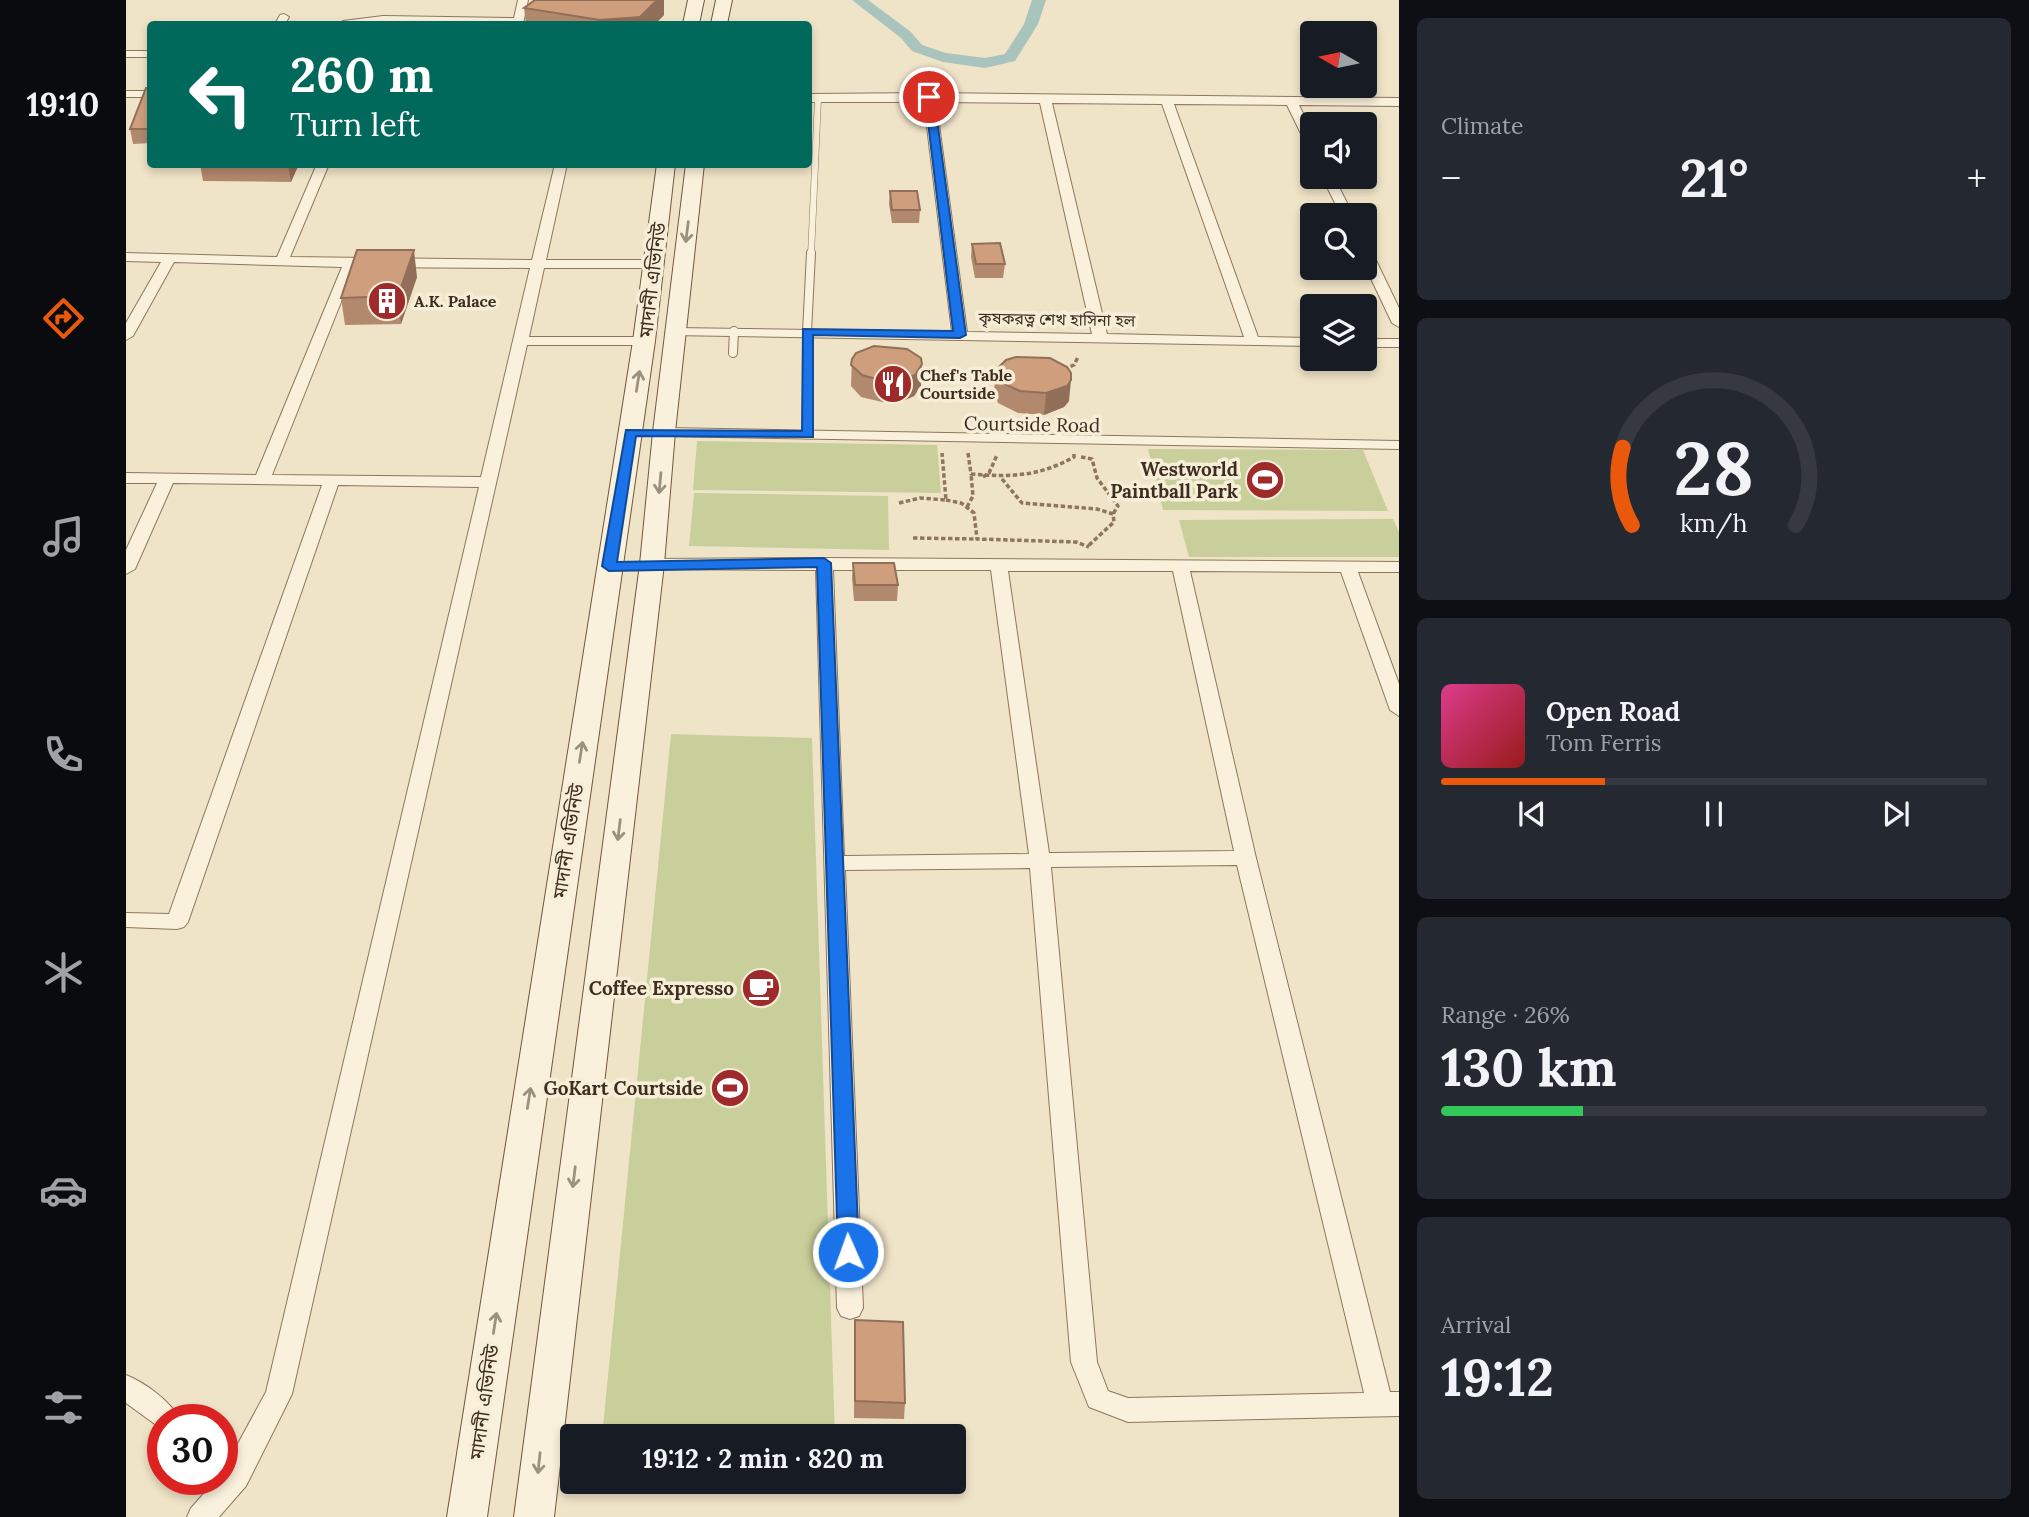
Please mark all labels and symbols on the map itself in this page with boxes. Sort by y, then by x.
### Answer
north arrow [1300,21,1377,98]
pin [899,67,959,127]
street label: মাদানী এভিনিউ [633,220,671,340]
one-way arrow [680,220,693,243]
building icon: A.K. Palace [366,280,408,322]
place label: A.K. Palace [414,291,497,311]
street label: কৃষকরত্ন শেখ হাসিনা হল [977,308,1136,331]
restaurant icon: Chef's Table Courtside [872,363,914,405]
place label: Chef's Table Courtside [920,365,1013,403]
one-way arrow [632,370,645,393]
street label: Courtside Road [964,411,1100,437]
place label: Westworld Paintball Park [1110,457,1238,503]
sports icon: Westworld Paintball Park [1244,459,1286,501]
one-way arrow [653,471,666,494]
one-way arrow [575,741,588,763]
street label: মাদানী এভিনিউ [547,781,589,901]
one-way arrow [612,818,625,841]
cafe icon: Coffee Expresso [740,967,782,1009]
place label: Coffee Expresso [589,976,734,1000]
sports icon: GoKart Courtside [709,1067,751,1109]
place label: GoKart Courtside [544,1076,703,1100]
one-way arrow [523,1087,536,1109]
one-way arrow [568,1166,581,1188]
position arrow [811,1215,885,1289]
one-way arrow [489,1312,502,1334]
street label: মাদানী এভিনিউ [464,1342,504,1462]
speed limit sign: 30 [147,1404,238,1495]
one-way arrow [533,1451,546,1474]

